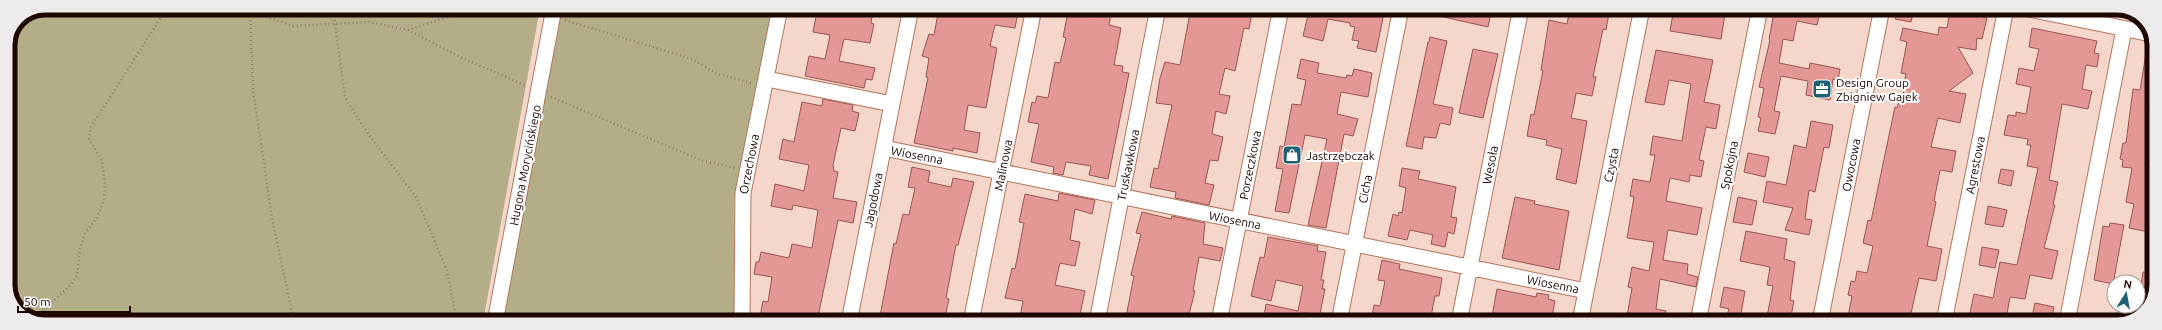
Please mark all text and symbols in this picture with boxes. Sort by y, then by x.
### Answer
place label: Design Group Zbigniew Gajek [1836,76,1918,103]
office icon: Design Group Zbigniew Gajek [1811,78,1833,100]
street label: Hugona Morycińskiego [507,103,543,227]
street label: Truskawkowa [1115,128,1141,202]
street label: Porzeczkowa [1237,129,1263,201]
street label: Orzechowa [737,133,761,195]
street label: Agrestowa [1963,135,1987,195]
street label: Owocowa [1840,137,1862,193]
street label: Malinowa [992,138,1014,192]
street label: Spokojna [1718,140,1740,190]
street label: Wiosenna [890,144,944,166]
shop icon: Jastrzębczak [1281,144,1303,166]
street label: Wesoła [1480,145,1500,185]
street label: Czysta [1601,147,1621,183]
place label: Jastrzębczak [1306,149,1375,162]
street label: Jagodowa [861,172,885,228]
street label: Cicha [1356,174,1374,204]
street label: Wiosenna [1208,209,1262,231]
street label: Wiosenna [1526,273,1580,295]
north arrow [2106,274,2146,314]
text: N [2123,278,2133,291]
scale bar [18,288,130,314]
text: 50 m [24,295,51,308]

